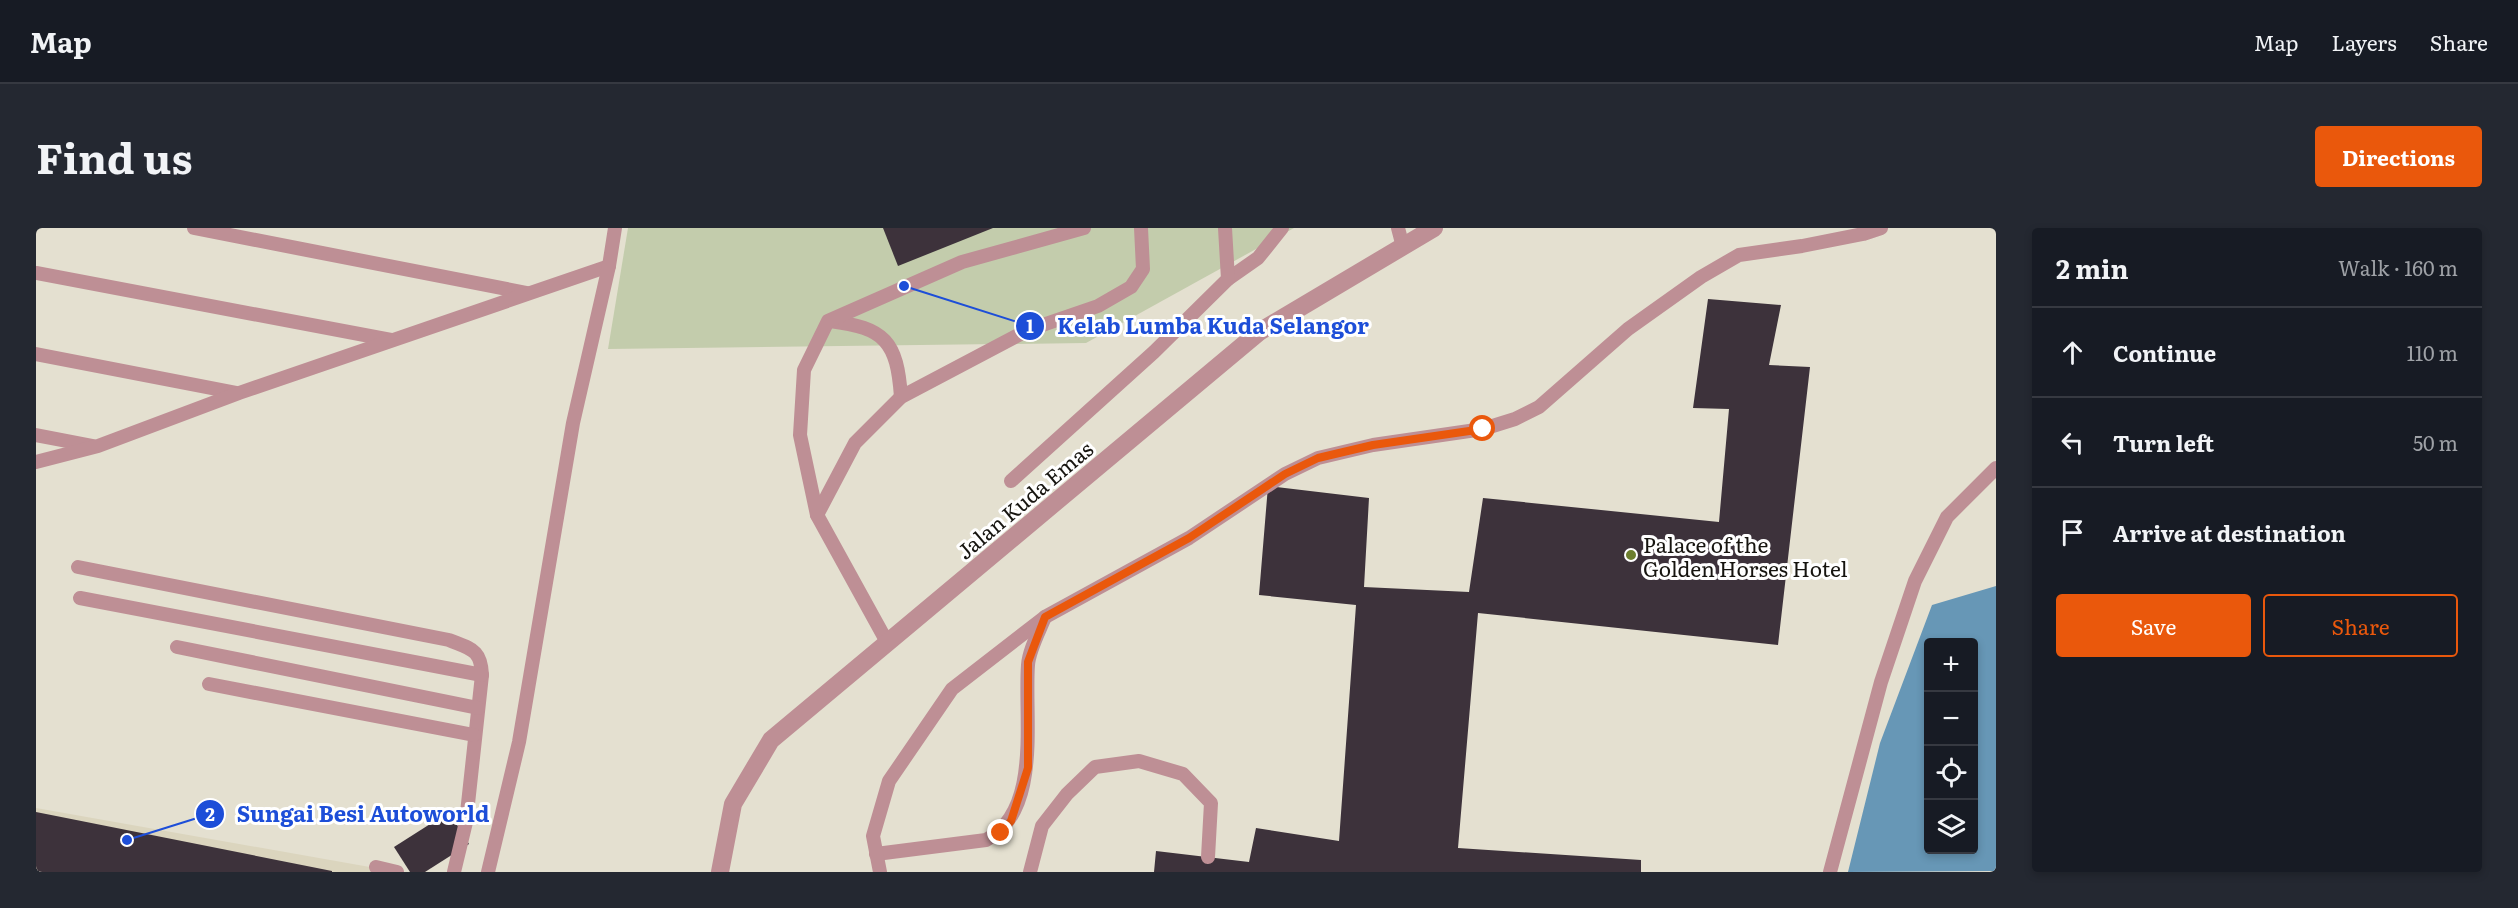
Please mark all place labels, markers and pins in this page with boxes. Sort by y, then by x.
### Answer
callout: Kelab Lumba Kuda Selangor [1015,306,1381,346]
place label: Palace of the Golden Horses Hotel [1643,528,1848,583]
marker: Palace of the Golden Horses Hotel [1624,548,1638,562]
callout: Sungai Besi Autoworld [195,794,502,834]

